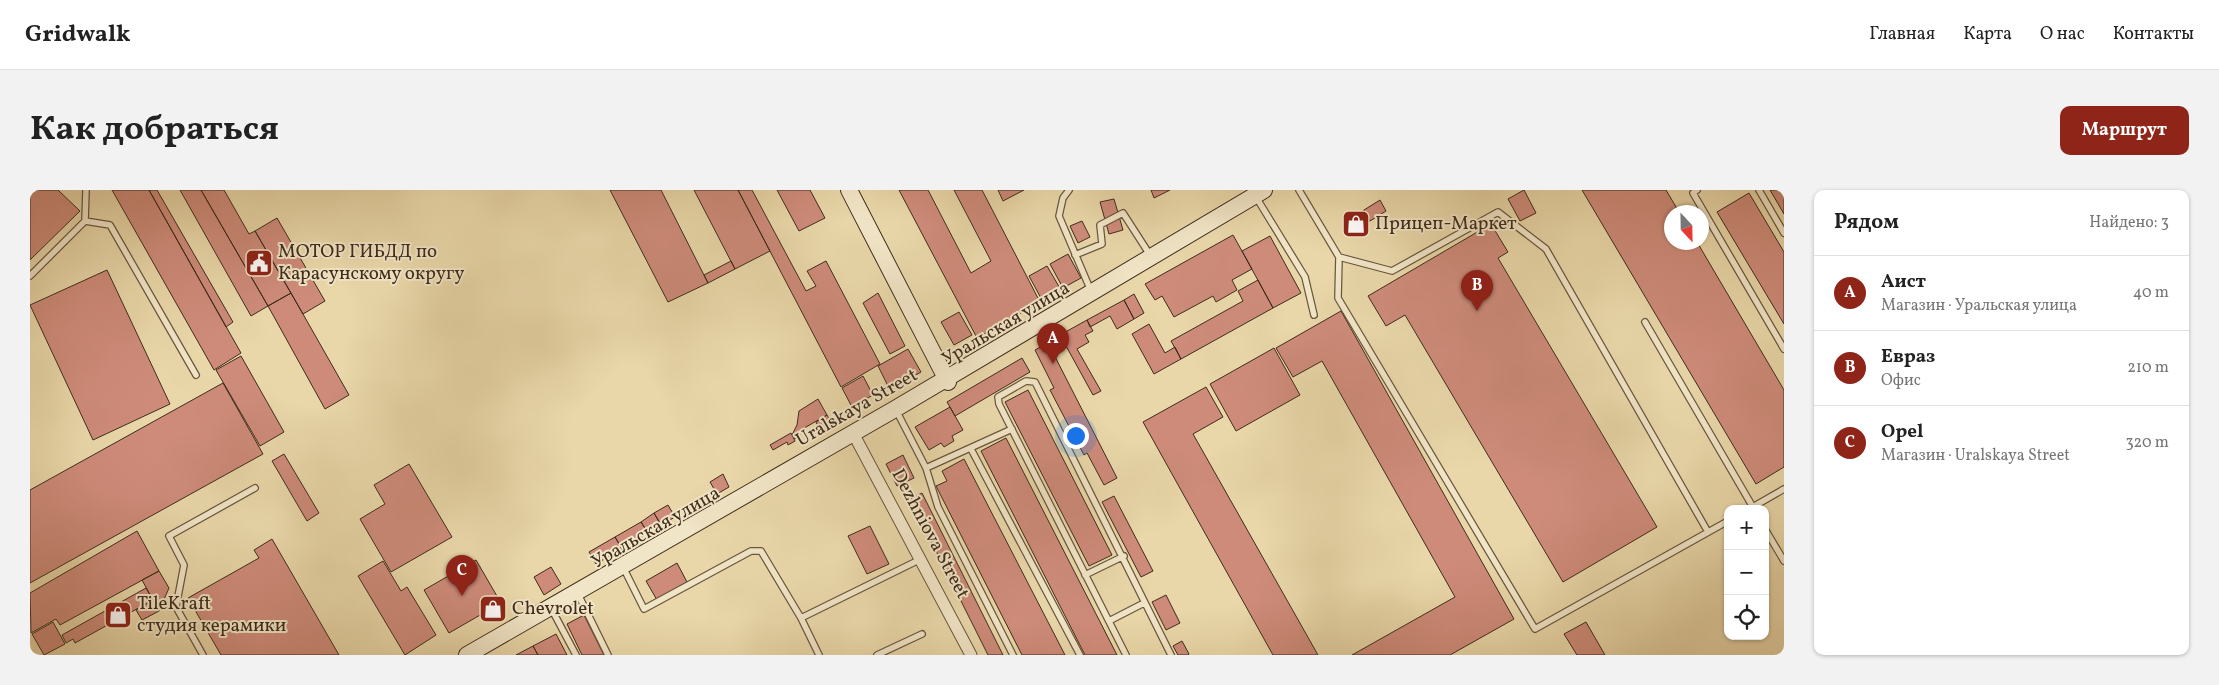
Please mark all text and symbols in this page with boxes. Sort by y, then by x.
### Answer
text: Gridwalk [25,18,131,52]
text: Главная [1869,22,1935,47]
text: Карта [1963,22,2012,47]
text: О нас [2040,22,2085,47]
text: Контакты [2113,22,2194,47]
text: Как добраться [30,106,279,154]
button: Маршрут [2060,106,2189,155]
north arrow [1664,205,1709,250]
text: Рядом [1834,208,1899,237]
shop icon: Прицеп-Маркет [1341,209,1371,239]
place label: Прицеп-Маркет [1375,211,1517,237]
text: Найдено: 3 [2089,212,2169,234]
place label: МОТОР ГИБДД по Карасунскому округу [278,239,465,287]
public building icon: МОТОР ГИБДД по Карасунскому округу [244,248,274,278]
text: Аист [1881,269,1926,295]
pin: B [1461,270,1493,311]
street label: Уральская улица [937,276,1075,372]
text: A [1844,282,1856,304]
text: 40 m [2133,282,2169,304]
text: Магазин · Уральская улица [1881,295,2077,317]
pin: A [1037,323,1069,364]
text: Евраз [1881,344,1935,370]
text: B [1845,357,1855,379]
text: 210 m [2127,357,2169,379]
street label: Uralskaya Street [791,362,923,453]
text: Офис [1881,370,1921,392]
text: Opel [1881,419,1923,445]
your location [1063,423,1089,449]
text: C [1845,432,1855,454]
text: 320 m [2125,432,2169,454]
text: Магазин · Uralskaya Street [1881,445,2070,467]
street label: Dezhniova Street [885,464,975,604]
street label: Уральская улица [587,480,725,576]
map controls [1724,505,1769,640]
button: + [1724,505,1769,550]
button: − [1724,550,1769,595]
pin: C [446,555,478,596]
place label: TileKraft студия керамики [137,591,286,639]
shop icon: Chevrolet [478,594,508,624]
button: locate [1724,595,1769,640]
place label: Chevrolet [512,596,594,622]
shop icon: TileKraft студия керамики [103,600,133,630]

